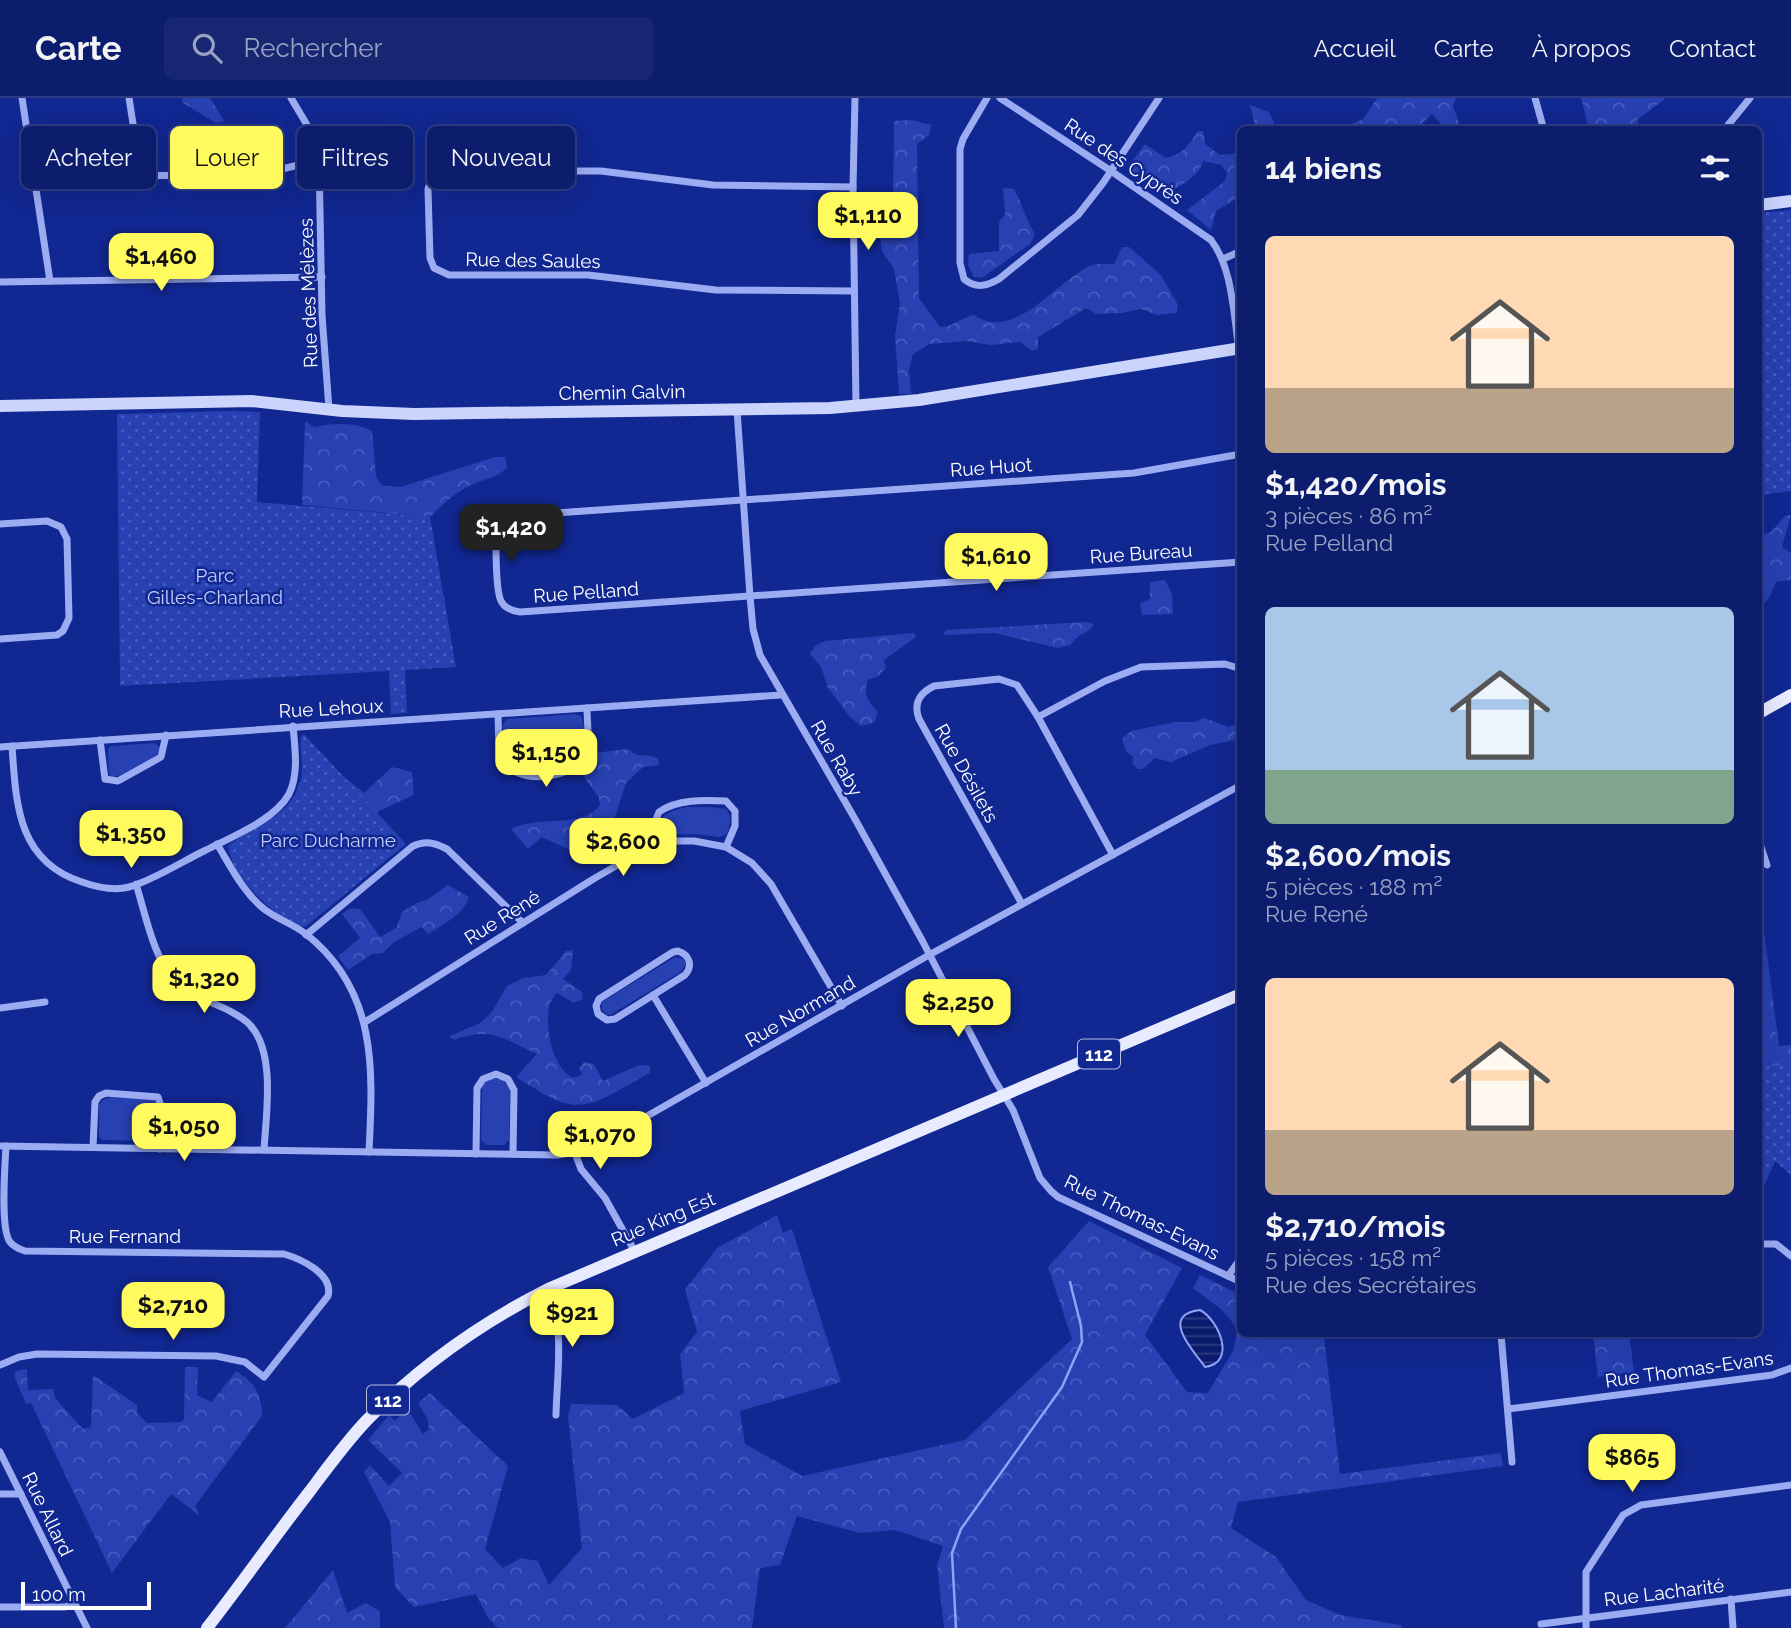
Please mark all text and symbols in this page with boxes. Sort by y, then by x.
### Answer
search box [164,17,654,80]
text: Carte [35,29,122,68]
icon: search [188,29,226,67]
text: Rechercher [244,33,383,63]
text: Accueil [1314,34,1396,63]
text: Carte [1434,34,1494,63]
text: À propos [1532,34,1631,63]
text: Contact [1669,34,1756,63]
street label: Rue des Cyprès [1061,113,1187,209]
chip: Acheter [21,126,156,189]
chip: Louer [170,126,283,189]
chip: Filtres [297,126,413,189]
chip: Nouveau [427,126,575,189]
icon: filters [1696,149,1734,187]
text: 14 biens [1265,151,1382,186]
pin: $1,110 [811,192,925,252]
text: $1,110 [834,201,902,228]
street label: Rue des Mélèzes [294,218,322,368]
pin: $1,460 [104,234,218,293]
text: $1,460 [125,242,197,269]
street label: Rue des Saules [465,248,601,272]
icon: home [1437,281,1563,407]
street label: Chemin Galvin [558,380,686,404]
street label: Rue Huot [949,453,1033,481]
text: $1,420/mois [1265,467,1447,502]
text: 3 pièces · 86 m² [1265,502,1433,529]
pin: $1,420 [454,504,568,564]
text: $1,420 [475,513,547,540]
text: Rue Pelland [1265,529,1393,556]
pin: $1,610 [939,533,1053,593]
street label: Rue Bureau [1089,538,1193,568]
text: $1,610 [961,542,1031,569]
park label: Parc Gilles-Charland [147,564,283,608]
street label: Rue Pelland [532,577,640,607]
icon: home [1437,652,1563,778]
street label: Rue Lehoux [278,694,384,722]
street label: Rue Raby [807,716,867,800]
street label: Rue Désilets [931,720,1003,826]
pin: $1,150 [489,730,603,789]
text: $1,150 [511,738,581,765]
pin: $1,350 [74,810,188,870]
pin: $2,600 [566,818,680,878]
text: $1,350 [96,819,166,846]
text: $2,600 [585,827,661,854]
park label: Parc Ducharme [260,829,396,851]
text: $2,600/mois [1265,838,1451,873]
text: 5 pièces · 188 m² [1265,873,1442,900]
street label: Rue René [460,885,544,949]
text: Rue René [1265,900,1368,927]
pin: $1,320 [147,956,261,1015]
text: $1,320 [168,964,240,991]
street label: Rue Normand [741,971,859,1051]
pin: $2,250 [901,979,1015,1039]
text: $2,250 [922,988,994,1015]
icon: home [1437,1023,1563,1149]
road number: 112 [1078,1040,1120,1069]
pin: $1,050 [127,1104,241,1163]
text: $1,050 [148,1112,220,1139]
pin: $1,070 [543,1112,657,1171]
text: $1,070 [564,1120,636,1147]
street label: Rue Thomas-Evans [1061,1170,1223,1264]
street label: Rue King Est [608,1187,719,1251]
text: $2,710/mois [1265,1209,1446,1244]
street label: Rue Fernand [69,1225,181,1247]
text: 5 pièces · 158 m² [1265,1244,1441,1271]
text: Rue des Secrétaires [1265,1271,1476,1298]
pin: $2,710 [116,1282,230,1342]
pin: $921 [531,1290,613,1349]
text: $2,710 [138,1291,208,1318]
text: $921 [546,1298,598,1325]
street label: Rue Thomas-Evans [1603,1346,1775,1392]
road number: 112 [367,1386,409,1414]
pin: $865 [1591,1434,1673,1494]
text: $865 [1604,1443,1660,1470]
street label: Rue Allard [18,1468,78,1560]
street label: Rue Lacharité [1603,1574,1725,1610]
scale bar [21,1579,150,1611]
text: 100 m [32,1583,86,1605]

